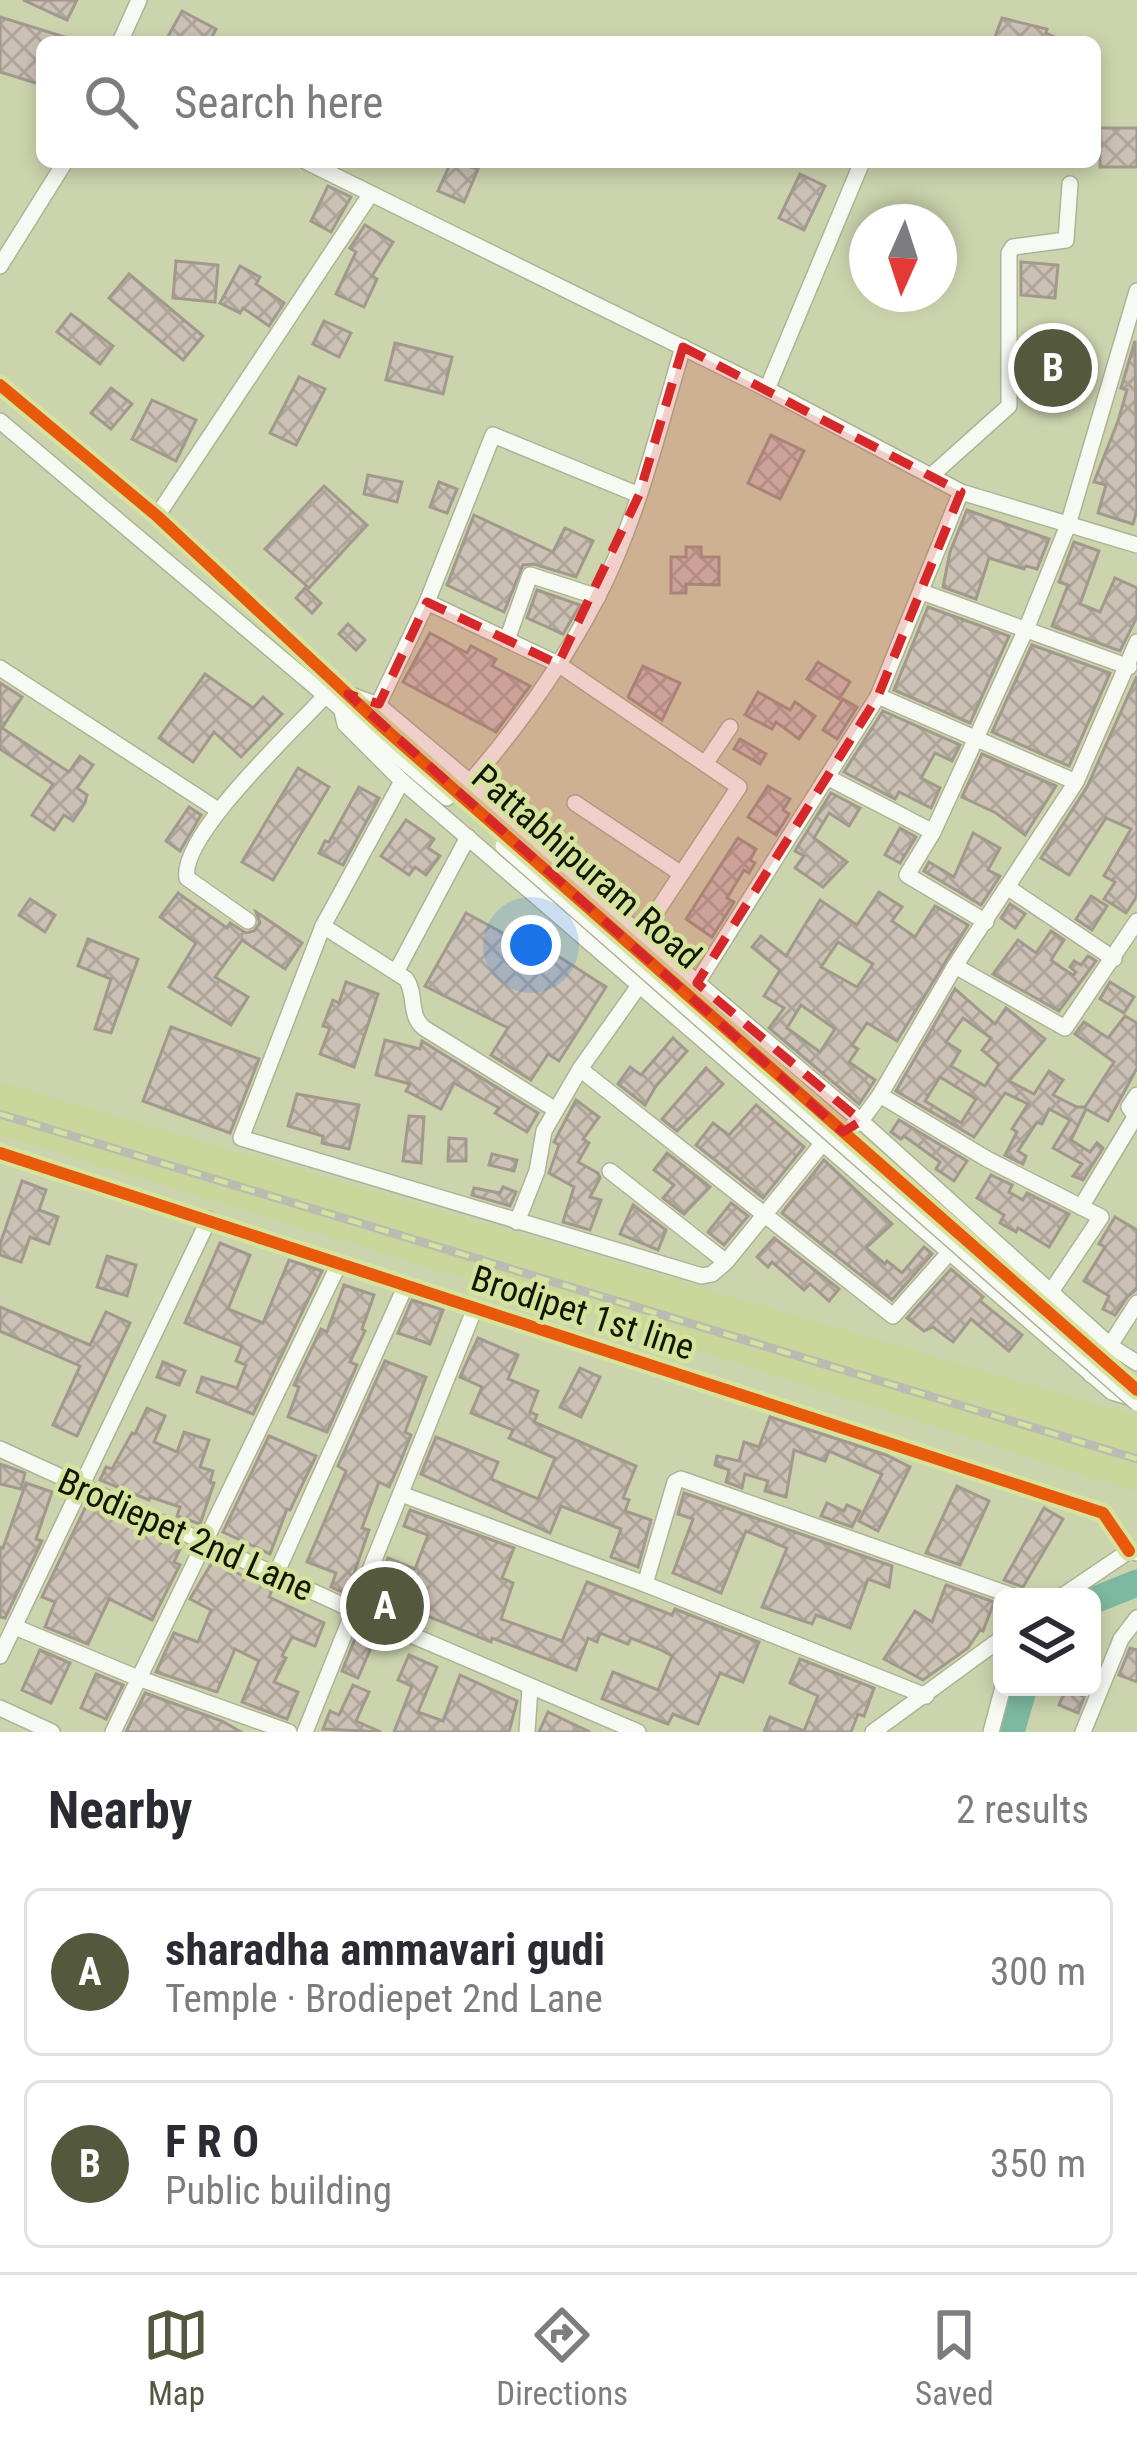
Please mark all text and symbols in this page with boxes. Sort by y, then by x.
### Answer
search box [36,36,1101,168]
icon: search [78,69,144,135]
text: Search here [174,76,383,129]
north arrow [849,204,957,312]
pin: B [1014,323,1092,413]
street label: Pattabhipuram Road [463,756,709,977]
your location [501,915,561,975]
street label: Brodipet 1st line [466,1257,699,1369]
street label: Brodiepet 2nd Lane [51,1460,320,1610]
pin: A [346,1561,424,1651]
map controls [993,1588,1101,1696]
button: layers [993,1588,1101,1696]
text: Nearby [48,1781,192,1840]
text: 2 results [956,1787,1089,1833]
text: sharadha ammavari gudi [165,1923,605,1976]
text: A [78,1949,102,1995]
text: 300 m [990,1949,1086,1995]
text: Temple · Brodiepet 2nd Lane [165,1976,603,2022]
text: F R O [165,2115,259,2168]
text: B [79,2141,101,2187]
text: 350 m [990,2141,1086,2187]
text: Public building [165,2168,392,2214]
tab: Map [143,2302,209,2413]
tab: Directions [496,2302,628,2413]
tab: Saved [915,2302,994,2413]

